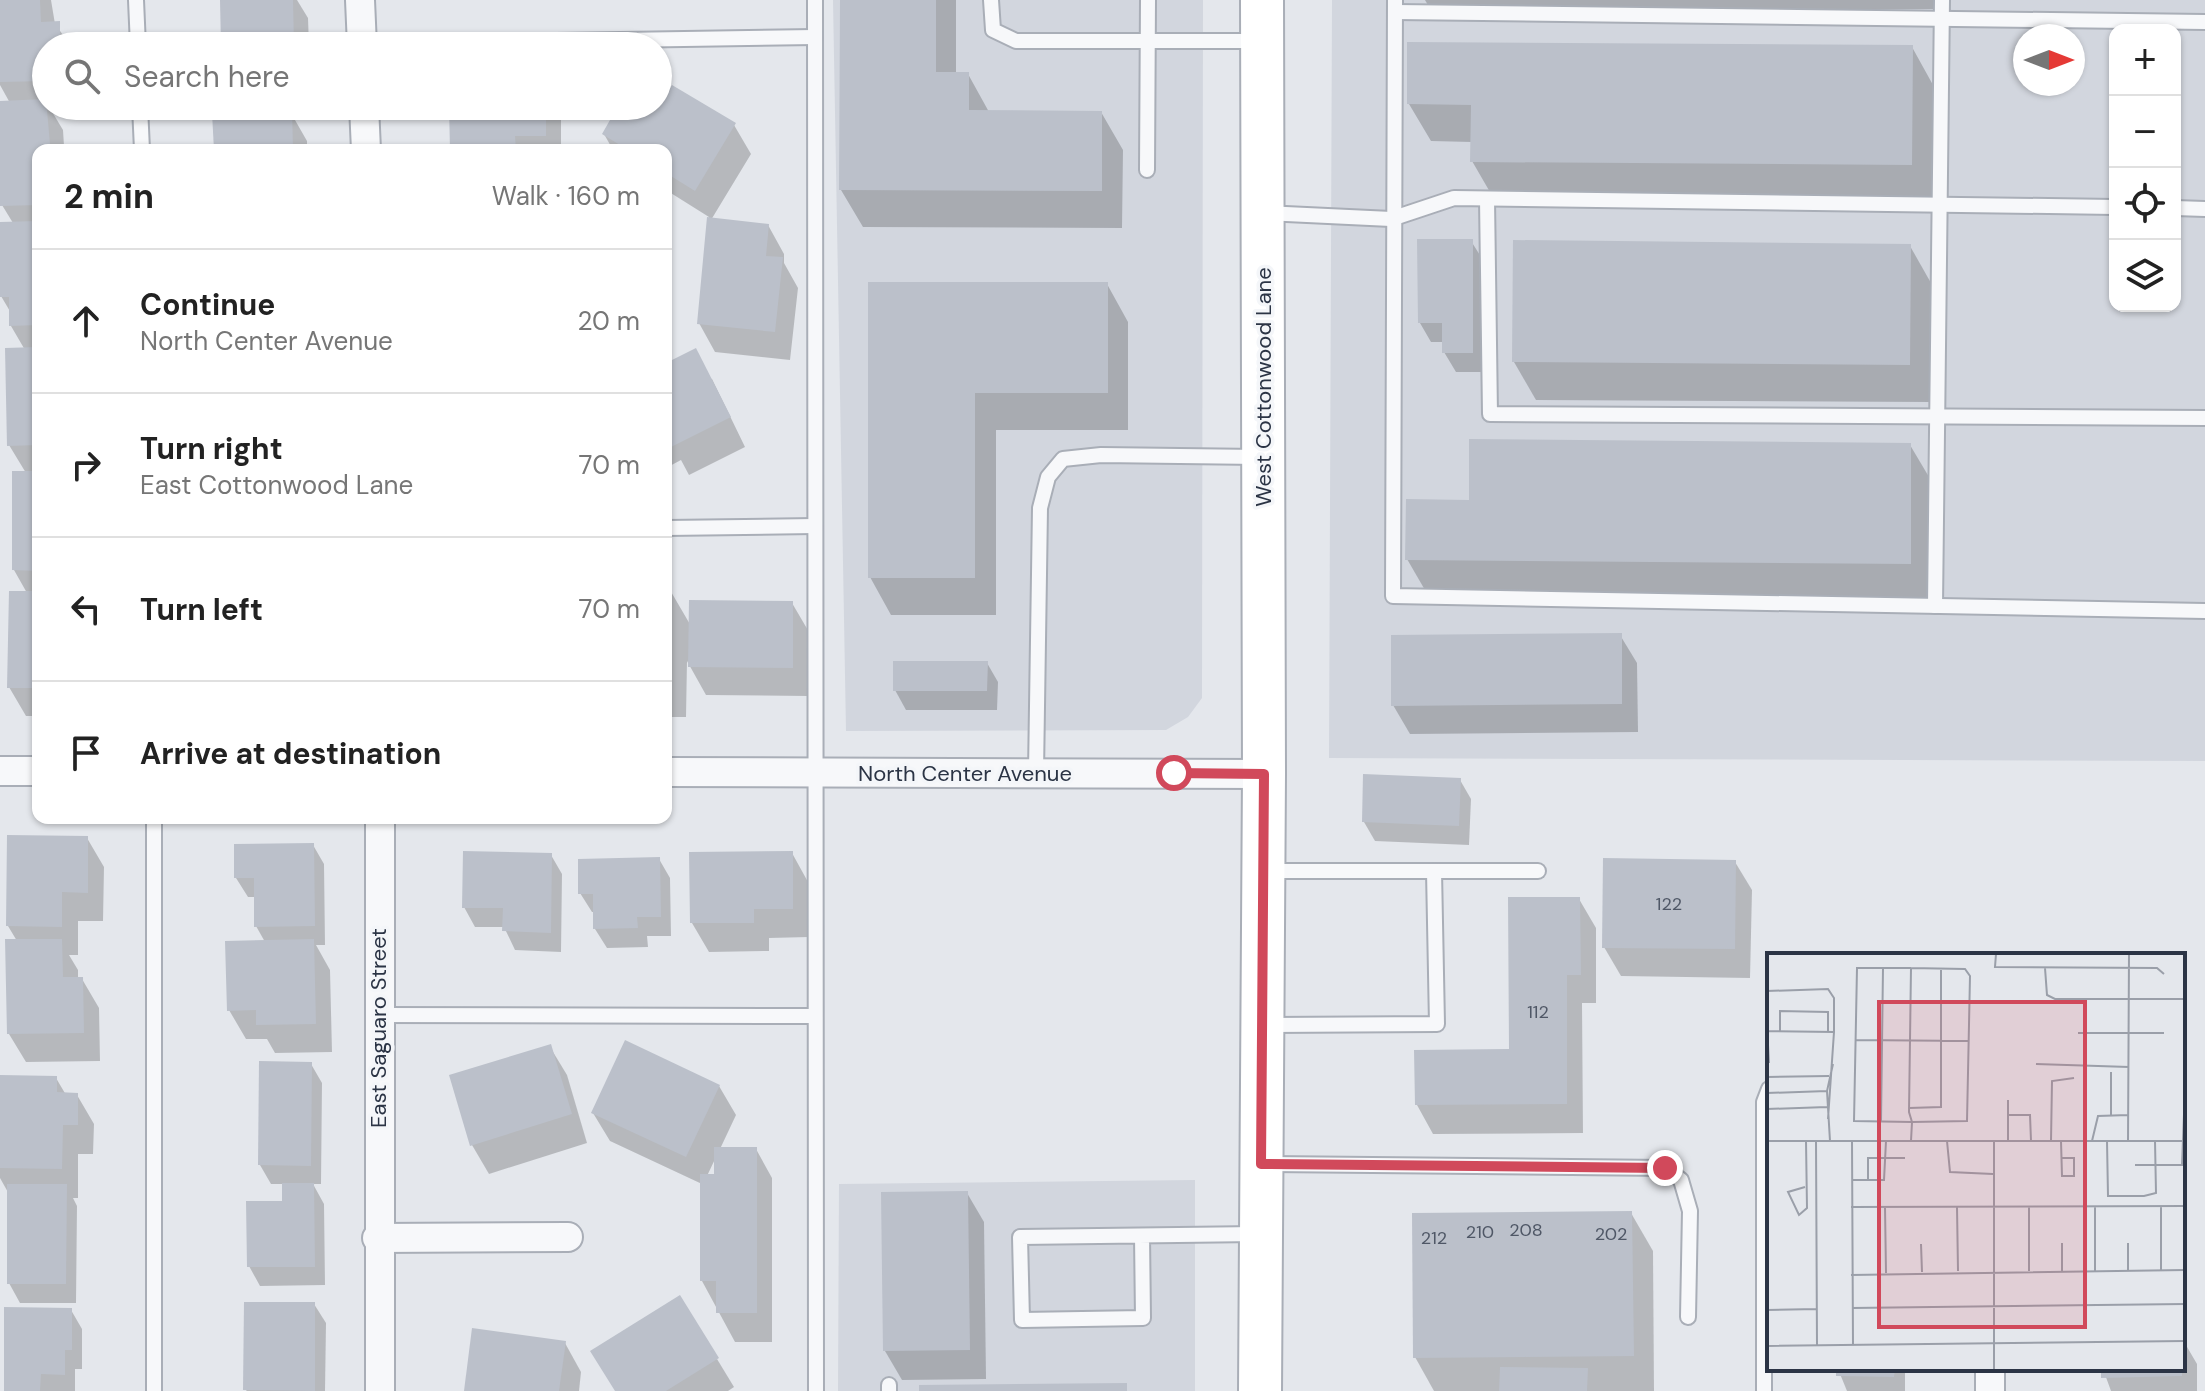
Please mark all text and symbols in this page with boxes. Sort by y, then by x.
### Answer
north arrow [2013,24,2085,96]
map controls [2109,24,2181,312]
button: + [2109,24,2181,96]
search box [32,32,672,120]
icon: search [60,54,104,98]
text: Search here [124,57,290,96]
button: − [2109,96,2181,168]
button: locate [2109,168,2181,240]
text: 2 min [64,174,154,219]
text: Walk · 160 m [492,179,640,213]
button: layers [2109,240,2181,312]
street label: West Cottonwood Lane [1249,267,1278,507]
text: Continue [140,285,275,324]
icon: ahead [64,299,108,343]
text: 20 m [577,304,640,338]
text: North Center Avenue [140,324,393,358]
text: Turn right [140,429,283,468]
icon: right [64,443,108,487]
text: 70 m [579,448,640,482]
text: East Cottonwood Lane [140,468,413,502]
icon: left [64,587,108,631]
text: Turn left [140,590,263,629]
text: 70 m [579,592,640,626]
icon: arrive [64,731,108,775]
text: Arrive at destination [140,734,441,773]
route start [1156,755,1192,791]
street label: North Center Avenue [858,759,1072,788]
house number: 122 [1656,892,1682,916]
street label: East Saguaro Street [364,928,393,1128]
inset map [1767,953,2185,1371]
house number: 112 [1527,1000,1549,1024]
route end [1647,1150,1683,1186]
house number: 208 [1509,1218,1543,1242]
house number: 210 [1466,1220,1494,1244]
house number: 202 [1595,1222,1627,1246]
house number: 212 [1421,1226,1447,1250]

